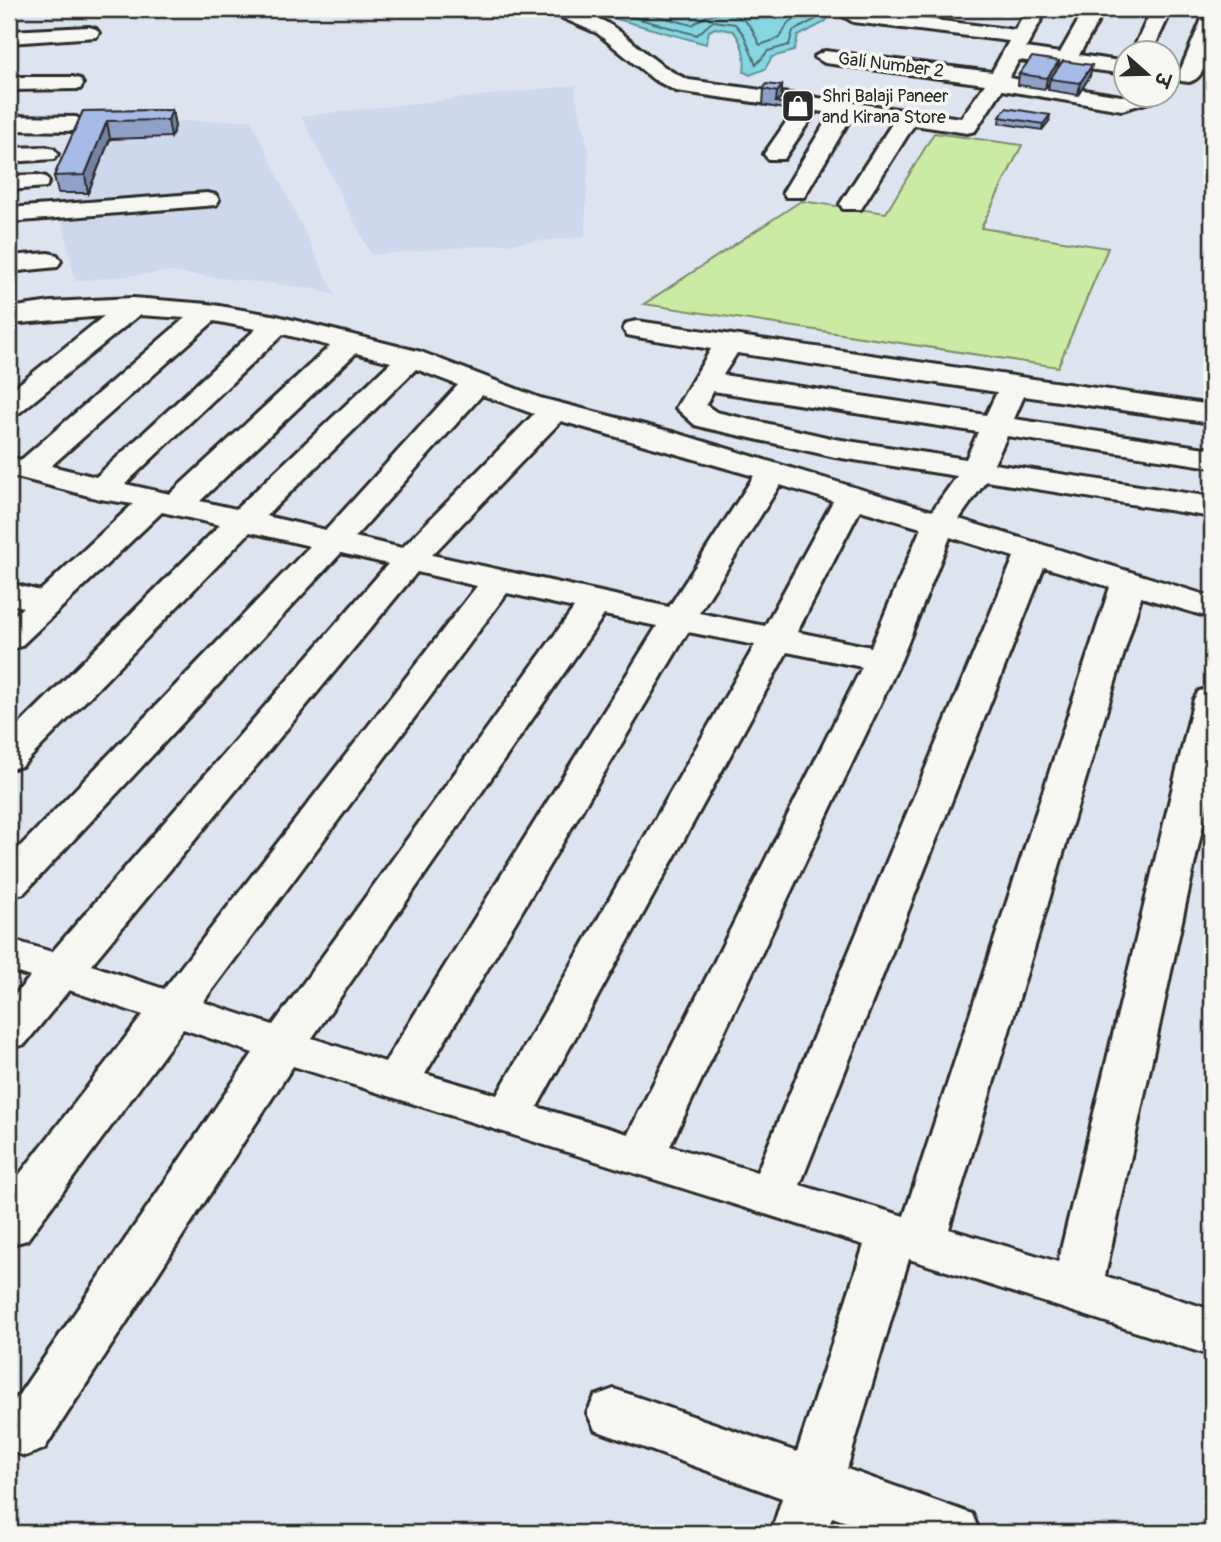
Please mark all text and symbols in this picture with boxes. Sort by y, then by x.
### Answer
north arrow [1112,38,1182,108]
street label: Gali Number 2 [837,47,945,83]
text: उ [1148,68,1176,92]
place label: Shri Balaji Paneer and Kirana Store [822,85,949,129]
shop icon: Shri Balaji Paneer and Kirana Store [779,87,817,125]

